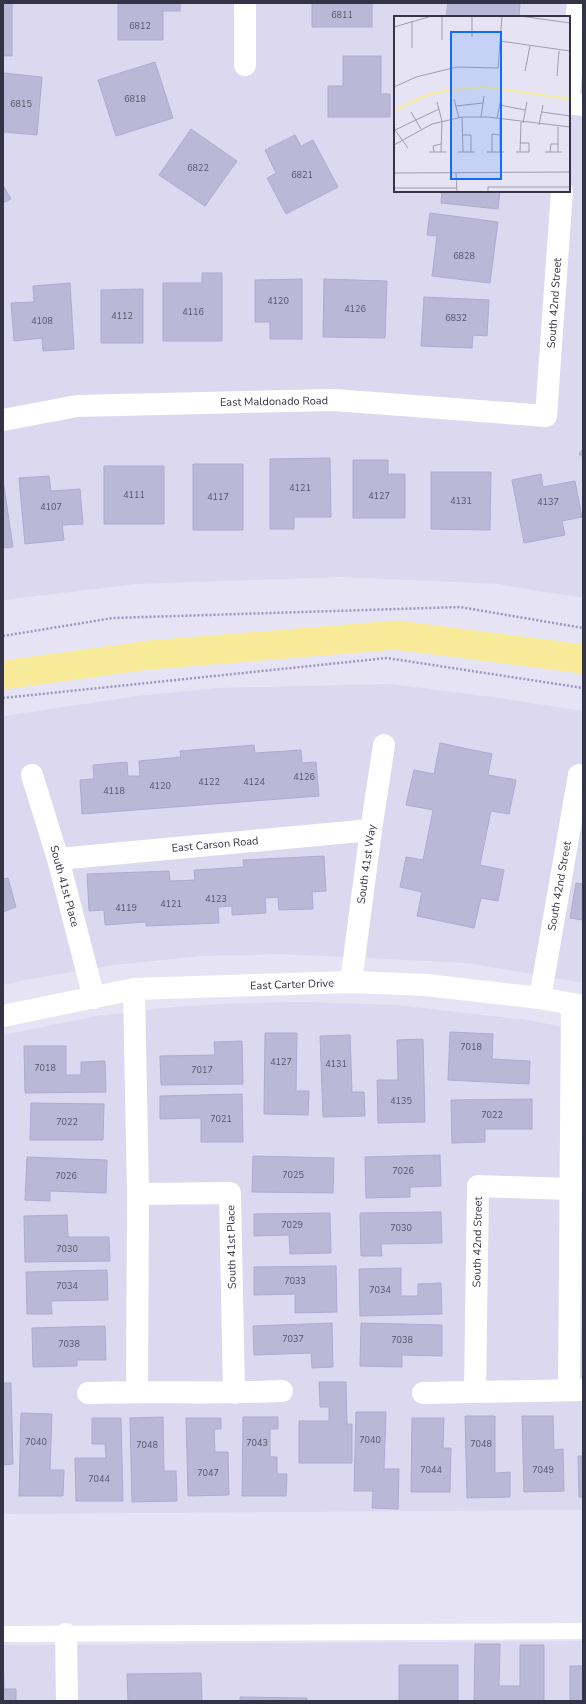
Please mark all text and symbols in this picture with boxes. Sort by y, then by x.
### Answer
house number: 6811 [331,9,353,21]
inset map [394,16,570,192]
house number: 6812 [129,20,151,32]
house number: 6818 [124,93,146,105]
house number: 6815 [10,98,32,110]
house number: 6822 [187,162,209,174]
house number: 6821 [291,169,313,181]
house number: 6828 [453,250,475,262]
street label: South 42nd Street [544,257,565,349]
house number: 4120 [267,295,289,307]
house number: 4126 [344,303,366,315]
house number: 4116 [182,306,204,318]
house number: 4112 [111,310,133,322]
house number: 6832 [445,312,467,324]
house number: 4108 [31,315,53,327]
street label: East Maldonado Road [220,393,328,410]
house number: 4121 [289,482,311,494]
house number: 4111 [123,489,145,501]
house number: 4127 [368,490,390,502]
house number: 4117 [207,491,229,503]
house number: 4131 [450,495,472,507]
house number: 4137 [537,496,559,508]
house number: 4107 [40,501,62,513]
house number: 4126 [293,771,315,783]
house number: 4122 [198,776,220,788]
house number: 4124 [243,776,265,788]
house number: 4120 [149,780,171,792]
house number: 4118 [103,785,125,797]
street label: South 41st Way [354,823,380,905]
street label: East Carson Road [171,833,259,856]
street label: South 42nd Street [544,840,575,932]
street label: South 41st Place [46,844,83,929]
house number: 4123 [205,893,227,905]
house number: 4121 [160,898,182,910]
house number: 4119 [115,902,137,914]
street label: East Carter Drive [250,976,334,993]
house number: 7018 [460,1041,482,1053]
house number: 4127 [270,1056,292,1068]
house number: 4131 [325,1058,347,1070]
house number: 7018 [34,1062,56,1074]
house number: 7017 [191,1064,213,1076]
house number: 4135 [390,1095,412,1107]
house number: 7022 [481,1109,503,1121]
house number: 7021 [210,1113,232,1125]
house number: 7022 [56,1116,78,1128]
house number: 7026 [392,1165,414,1177]
house number: 7025 [282,1169,304,1181]
house number: 7026 [55,1170,77,1182]
street label: South 42nd Street [469,1196,486,1287]
street label: South 41st Place [223,1205,240,1289]
house number: 7029 [281,1219,303,1231]
house number: 7030 [390,1222,412,1234]
house number: 7030 [56,1243,78,1255]
house number: 7033 [284,1275,306,1287]
house number: 7034 [56,1280,78,1292]
house number: 7034 [369,1284,391,1296]
house number: 7037 [282,1333,304,1345]
house number: 7038 [391,1334,413,1346]
house number: 7038 [58,1338,80,1350]
house number: 7040 [359,1434,381,1446]
house number: 7040 [25,1436,47,1448]
house number: 7043 [246,1437,268,1449]
house number: 7048 [470,1438,492,1450]
house number: 7048 [136,1439,158,1451]
house number: 7044 [420,1464,442,1476]
house number: 7049 [532,1464,554,1476]
house number: 7047 [197,1467,219,1479]
house number: 7044 [88,1473,110,1485]

